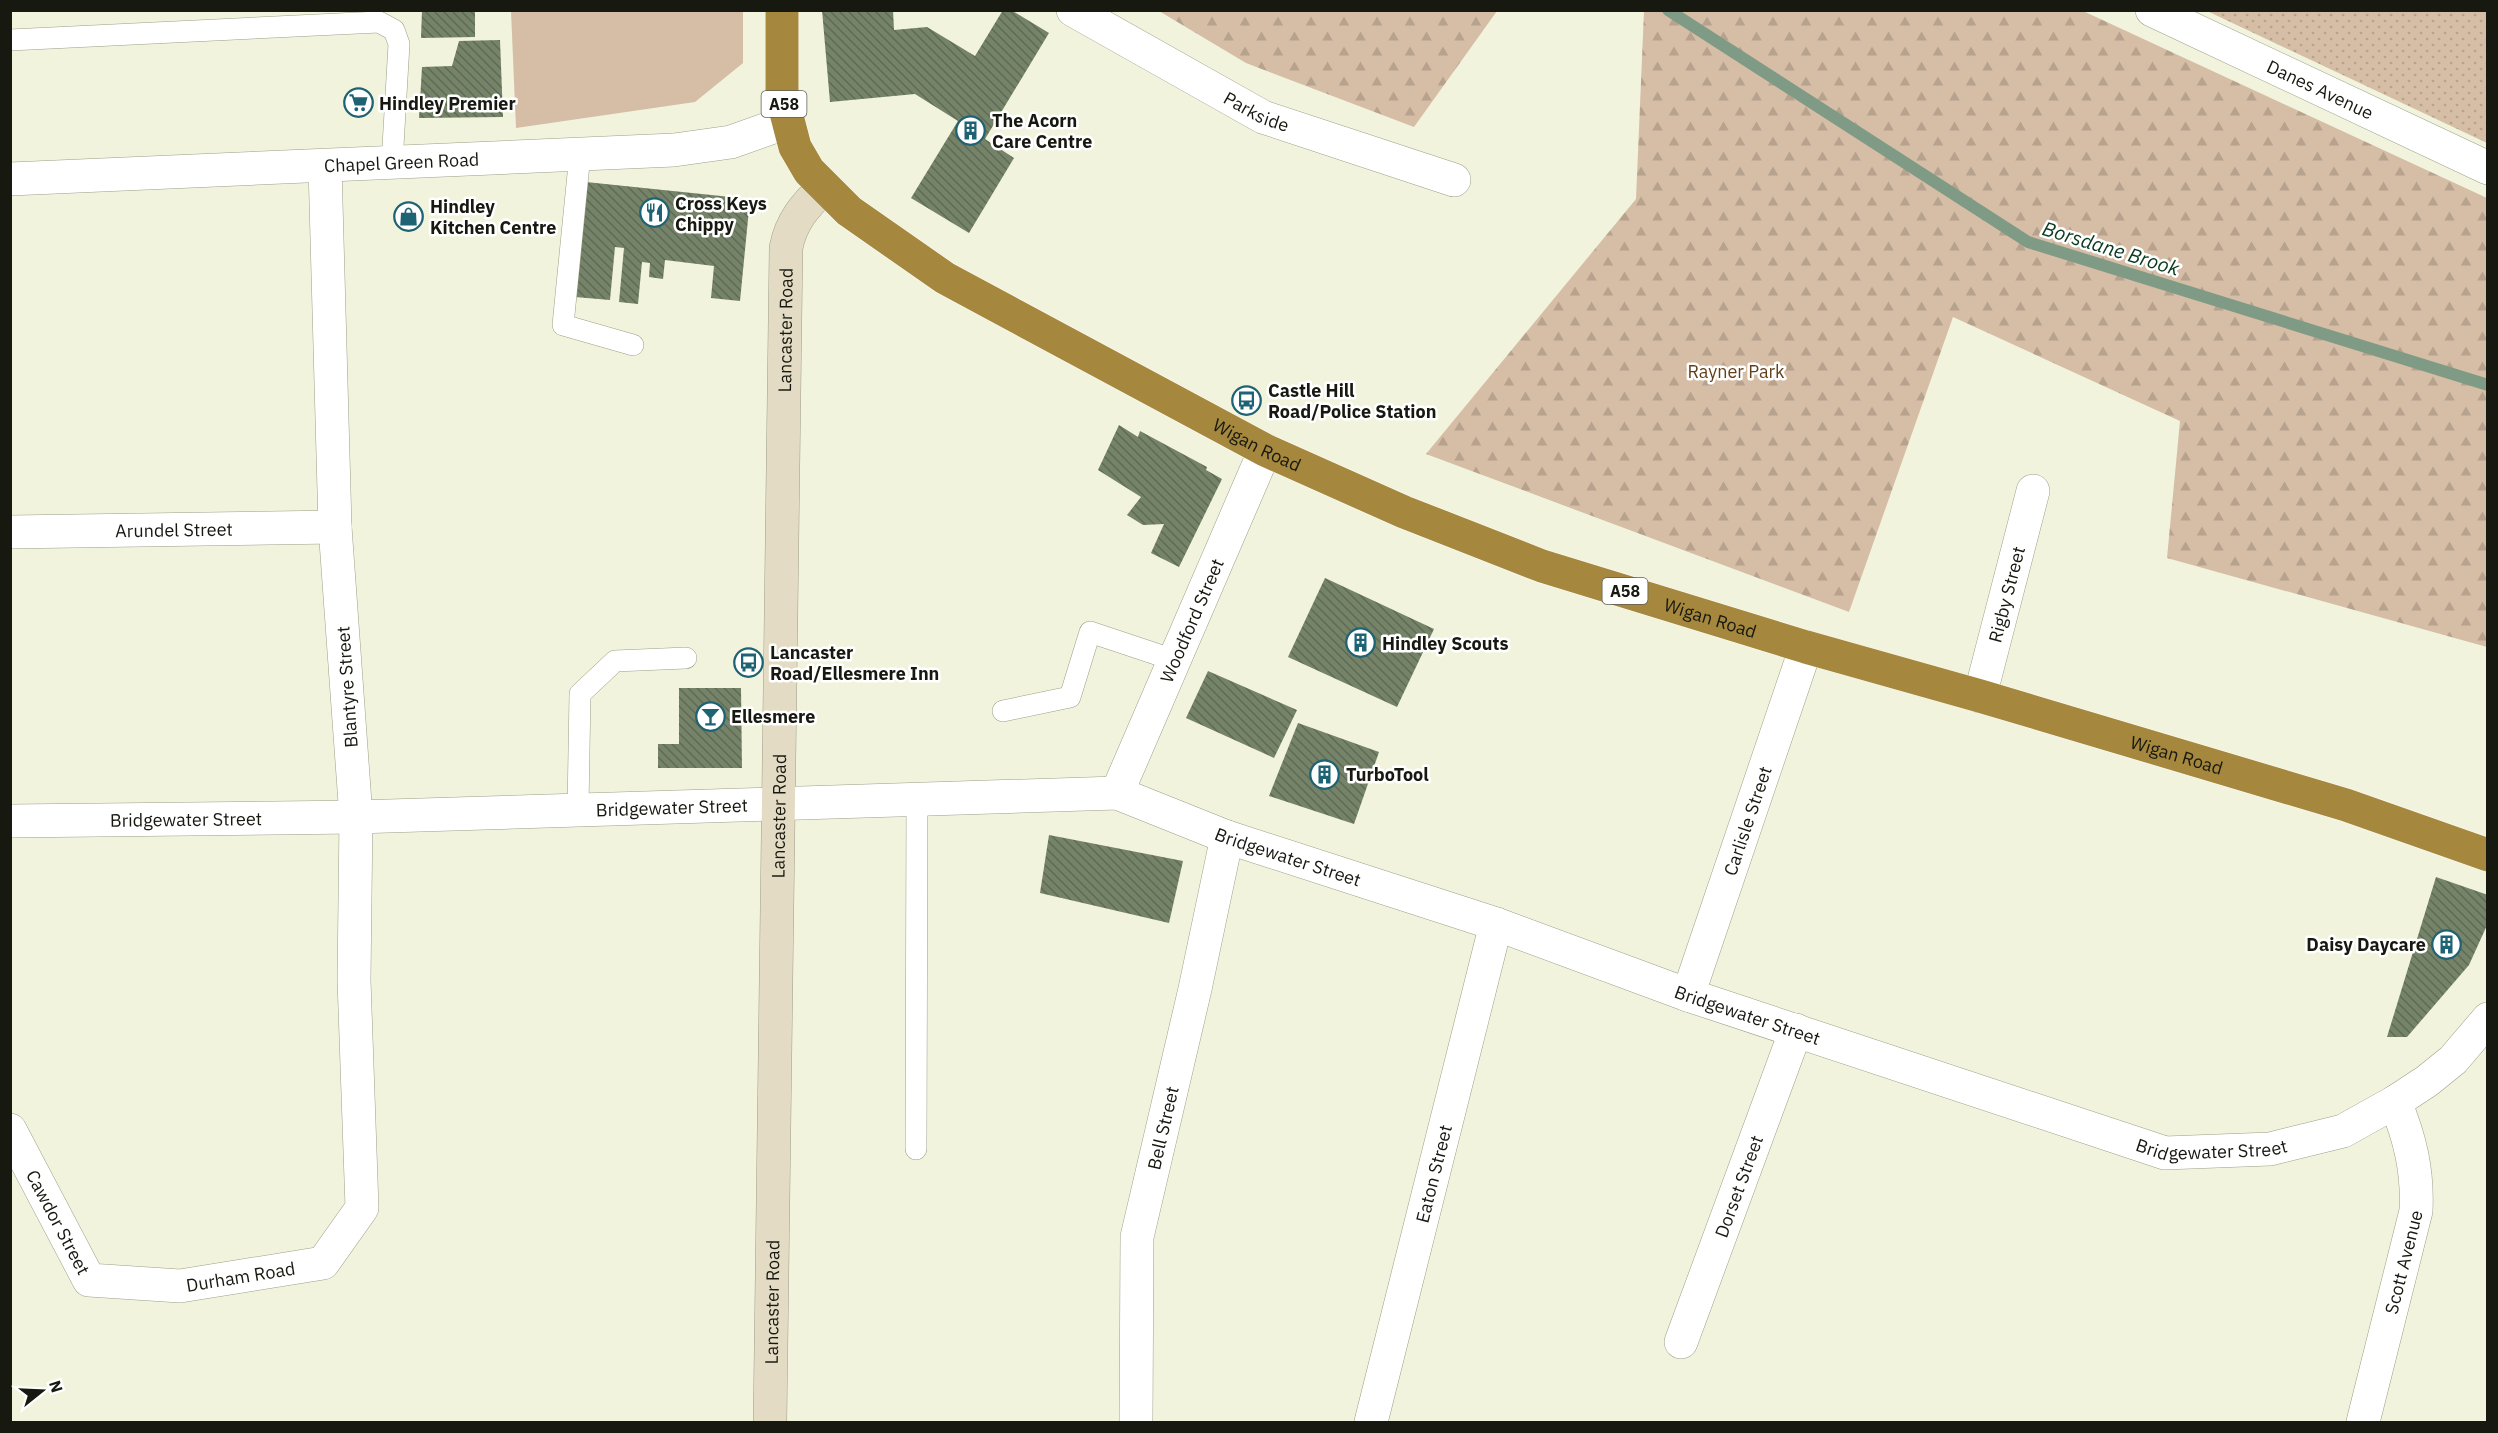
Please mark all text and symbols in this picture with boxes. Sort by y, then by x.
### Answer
street label: Danes Avenue [2263,54,2377,124]
street label: Parkside [1220,86,1292,136]
supermarket icon: Hindley Premier [342,87,374,119]
road number: A58 [762,91,806,117]
place label: Hindley Premier [379,92,516,115]
place label: The Acorn Care Centre [992,109,1092,153]
building icon: The Acorn Care Centre [955,114,987,146]
street label: Chapel Green Road [324,147,480,177]
place label: Cross Keys Chippy [675,192,767,236]
place label: Hindley Kitchen Centre [430,195,556,239]
restaurant icon: Cross Keys Chippy [638,197,670,229]
shop icon: Hindley Kitchen Centre [393,200,425,232]
water label: Borsdane Brook [2039,214,2183,282]
street label: Lancaster Road [773,268,797,393]
park label: Rayner Park [1687,360,1785,383]
place label: Castle Hill Road/Police Station [1268,379,1436,423]
bus stop icon: Castle Hill Road/Police Station [1231,384,1263,416]
street label: Wigan Road [1209,413,1305,476]
street label: Arundel Street [115,517,233,542]
street label: Rigby Street [1983,544,2030,645]
street label: Woodford Street [1155,555,1228,686]
road number: A58 [1602,578,1648,604]
street label: Wigan Road [1661,593,1760,643]
street label: Blantyre Street [331,625,363,749]
building icon: Hindley Scouts [1345,627,1377,659]
place label: Hindley Scouts [1382,632,1508,655]
place label: Lancaster Road/Ellesmere Inn [770,641,939,685]
bus stop icon: Lancaster Road/Ellesmere Inn [733,646,765,678]
bar icon: Ellesmere [694,700,726,732]
place label: Ellesmere [731,705,815,728]
street label: Wigan Road [2128,730,2226,779]
street label: Lancaster Road [766,754,791,879]
building icon: TurboTool [1309,758,1341,790]
place label: TurboTool [1346,763,1429,786]
street label: Carlisle Street [1718,763,1776,878]
street label: Bridgewater Street [595,793,748,821]
street label: Bridgewater Street [110,807,262,831]
street label: Bridgewater Street [1212,822,1364,891]
building icon: Daisy Daycare [2431,928,2463,960]
place label: Daisy Daycare [2306,933,2426,956]
street label: Bridgewater Street [1671,980,1823,1050]
street label: Bell Street [1142,1084,1183,1172]
street label: Eaton Street [1410,1122,1457,1225]
street label: Dorset Street [1709,1132,1768,1241]
street label: Bridgewater Street [2133,1133,2290,1165]
street label: Cawdor Street [21,1166,96,1278]
street label: Scott Avenue [2379,1207,2427,1316]
street label: Lancaster Road [759,1240,784,1364]
street label: Durham Road [184,1256,297,1296]
north arrow [12,1361,72,1421]
text: N [45,1378,68,1395]

